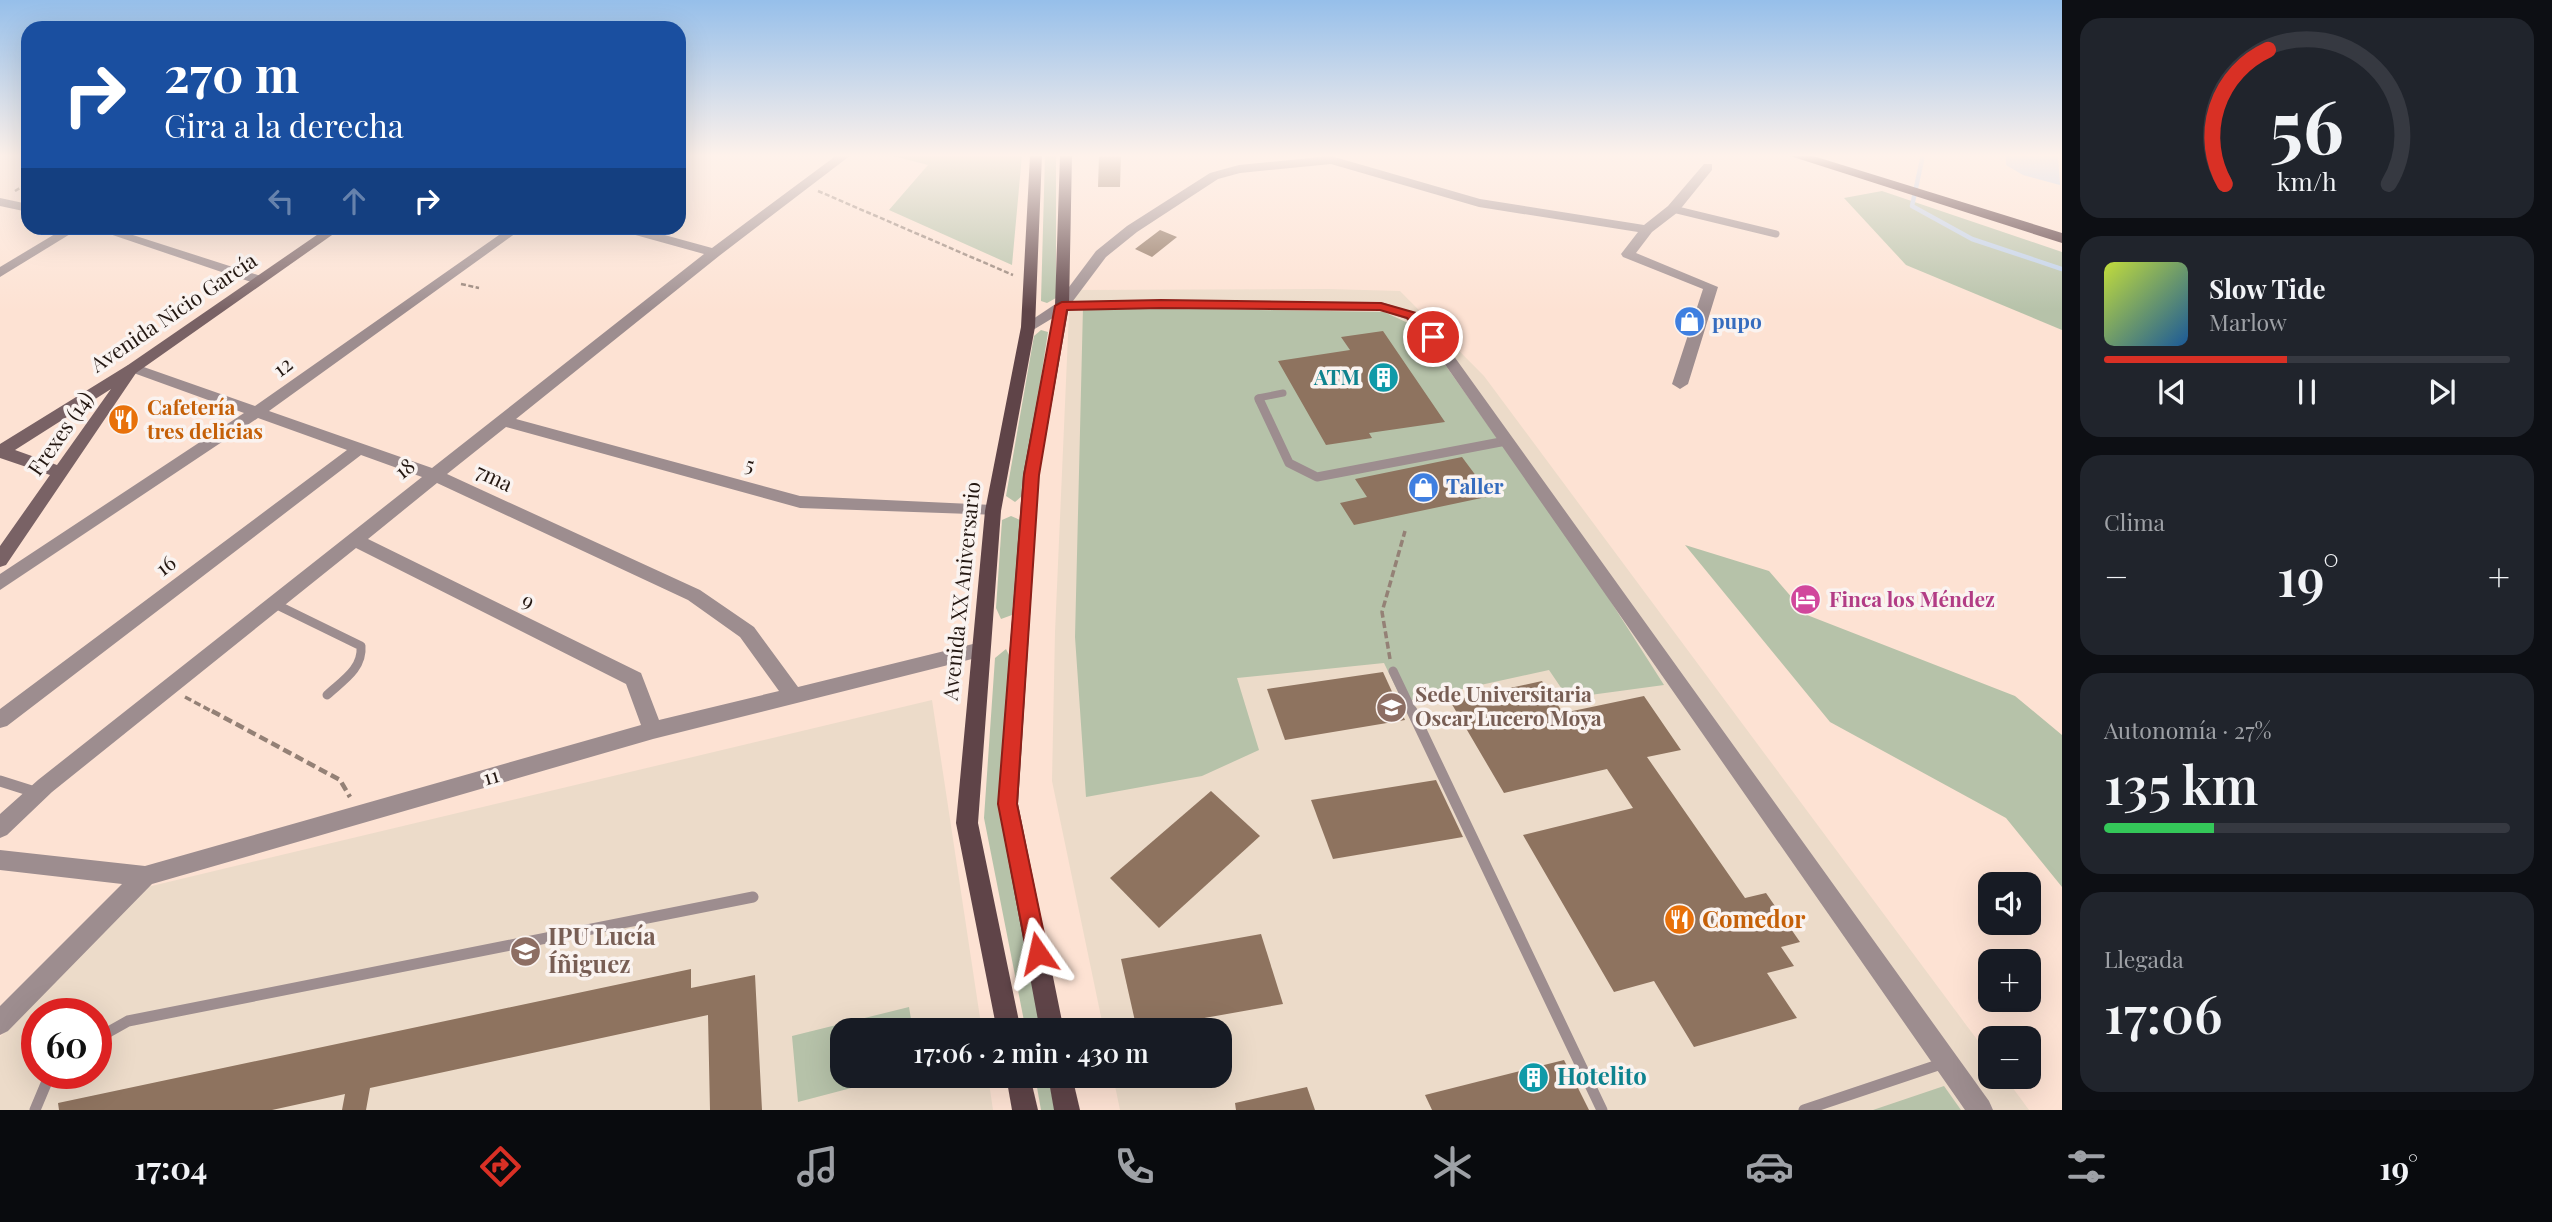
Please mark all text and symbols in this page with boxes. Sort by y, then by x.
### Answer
text: 270 m [164,40,299,105]
icon: right [49,49,140,140]
text: 56 [2270,76,2344,173]
text: Gira a la derecha [164,103,404,146]
text: km/h [2277,164,2337,197]
icon: left [262,182,300,220]
icon: ahead [335,182,373,220]
icon: right [408,182,446,220]
street label: Avenida Nicio García [83,245,262,378]
text: Slow Tide [2209,271,2326,306]
shop icon: pupo [1672,305,1706,339]
place label: pupo [1712,306,1762,334]
text: Marlow [2209,306,2287,337]
pin [1403,307,1463,367]
icon: arrive [1414,318,1452,356]
street label: 12 [266,349,297,382]
building icon: ATM [1366,361,1400,395]
place label: ATM [1313,362,1360,390]
icon: previous [2153,373,2191,411]
icon: pause [2288,373,2326,411]
icon: next [2423,373,2461,411]
street label: Frexes (14) [20,385,99,480]
place label: Cafetería tres delicias [146,392,263,444]
restaurant icon: Cafetería tres delicias [107,403,141,437]
street label: 5 [743,448,758,478]
street label: 18 [388,451,420,484]
street label: 7ma [472,456,518,497]
shop icon: Taller [1406,470,1440,504]
place label: Taller [1446,471,1504,499]
street label: Avenida XX Aniversario [935,480,985,702]
text: Clima [2104,506,2165,537]
text: 19° [2277,541,2339,610]
street label: 16 [149,548,181,581]
text: − [2104,550,2129,601]
text: + [2488,550,2510,601]
hotel icon: Finca los Méndez [1789,583,1823,617]
street label: 9 [518,584,540,614]
place label: Finca los Méndez [1829,584,1995,612]
place label: Sede Universitaria Oscar Lucero Moya [1415,679,1602,731]
school or university icon: Sede Universitaria Oscar Lucero Moya [1375,690,1409,724]
text: Autonomía · 27% [2104,714,2272,745]
text: 135 km [2104,749,2258,818]
street label: 11 [479,759,502,791]
map controls [1978,872,2041,1089]
button: sound [1978,872,2041,935]
place label: Comedor [1702,902,1806,934]
restaurant icon: Comedor [1662,903,1696,937]
position arrow [1001,916,1075,990]
place label: IPU Lucía Íñiguez [548,919,656,979]
school or university icon: IPU Lucía Íñiguez [508,934,542,968]
text: Llegada [2104,943,2184,974]
button: + [1978,949,2041,1012]
text: 17:06 [2104,978,2222,1047]
speed limit sign: 60 [21,998,112,1089]
button: − [1978,1026,2041,1089]
text: 17:06 · 2 min · 430 m [913,1035,1149,1070]
place label: Hotelito [1557,1059,1647,1091]
building icon: Hotelito [1517,1060,1551,1094]
icon: directions [476,1142,525,1191]
icon: music [793,1142,842,1191]
icon: phone [1110,1142,1159,1191]
icon: climate [1428,1142,1477,1191]
icon: car [1745,1142,1794,1191]
icon: filters [2062,1142,2111,1191]
text: 17:04 [134,1145,208,1188]
text: 19° [2379,1145,2418,1188]

